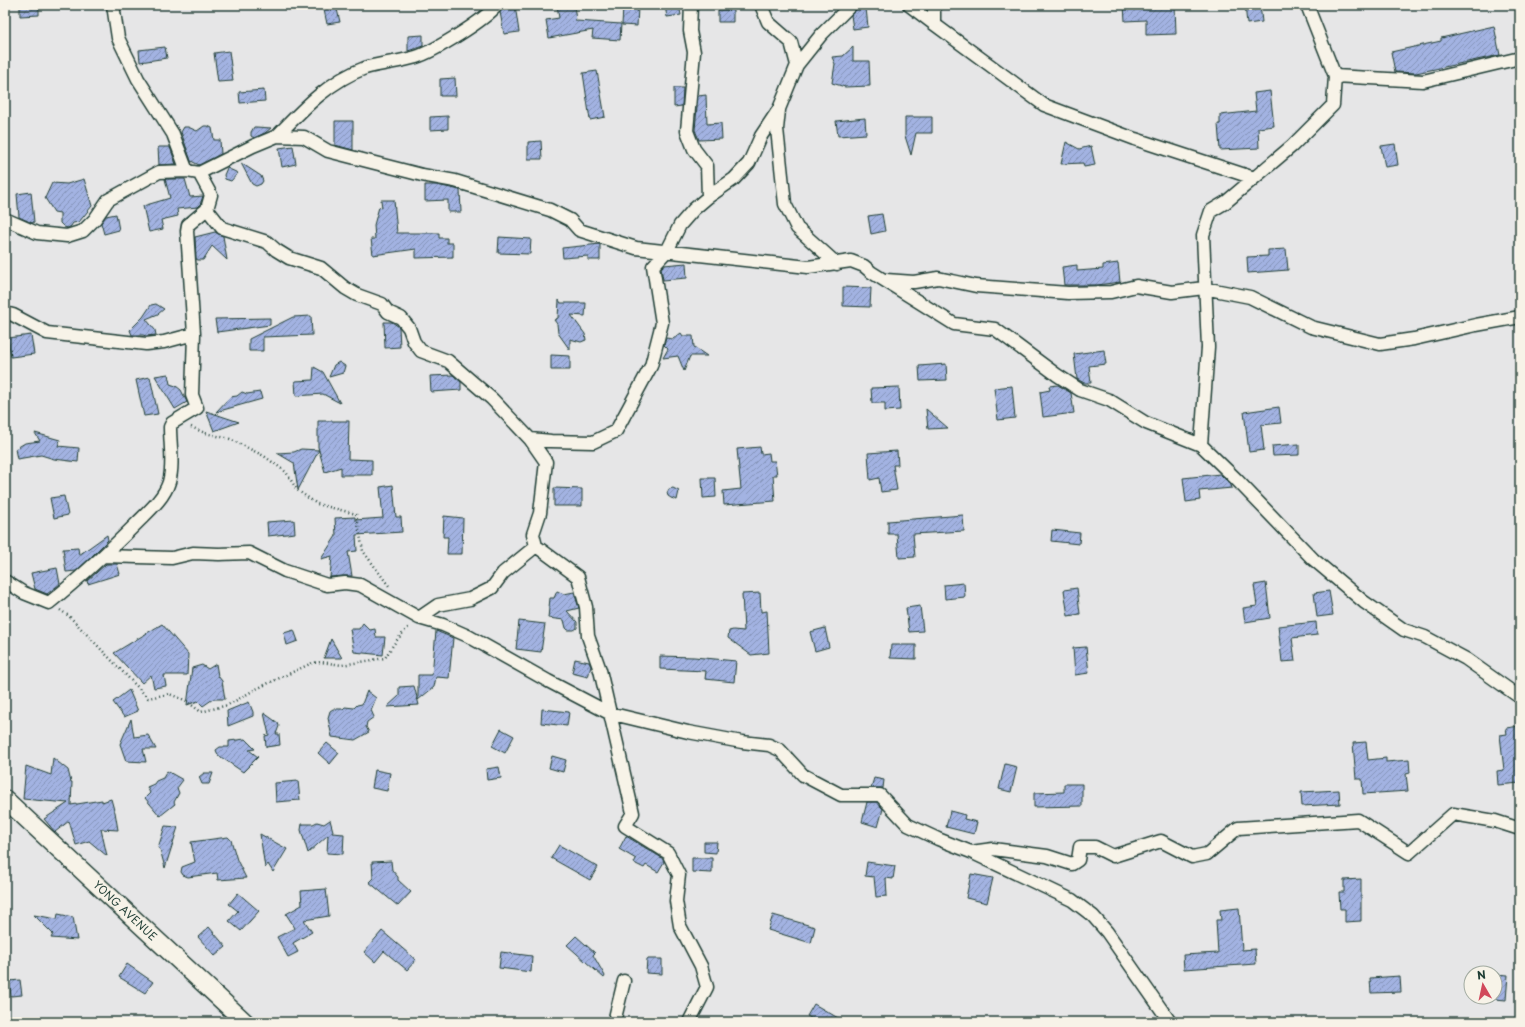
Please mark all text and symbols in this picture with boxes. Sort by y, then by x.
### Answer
street label: YONG AVENUE [90,876,161,944]
north arrow [1463,965,1503,1005]
text: N [1476,966,1487,984]

